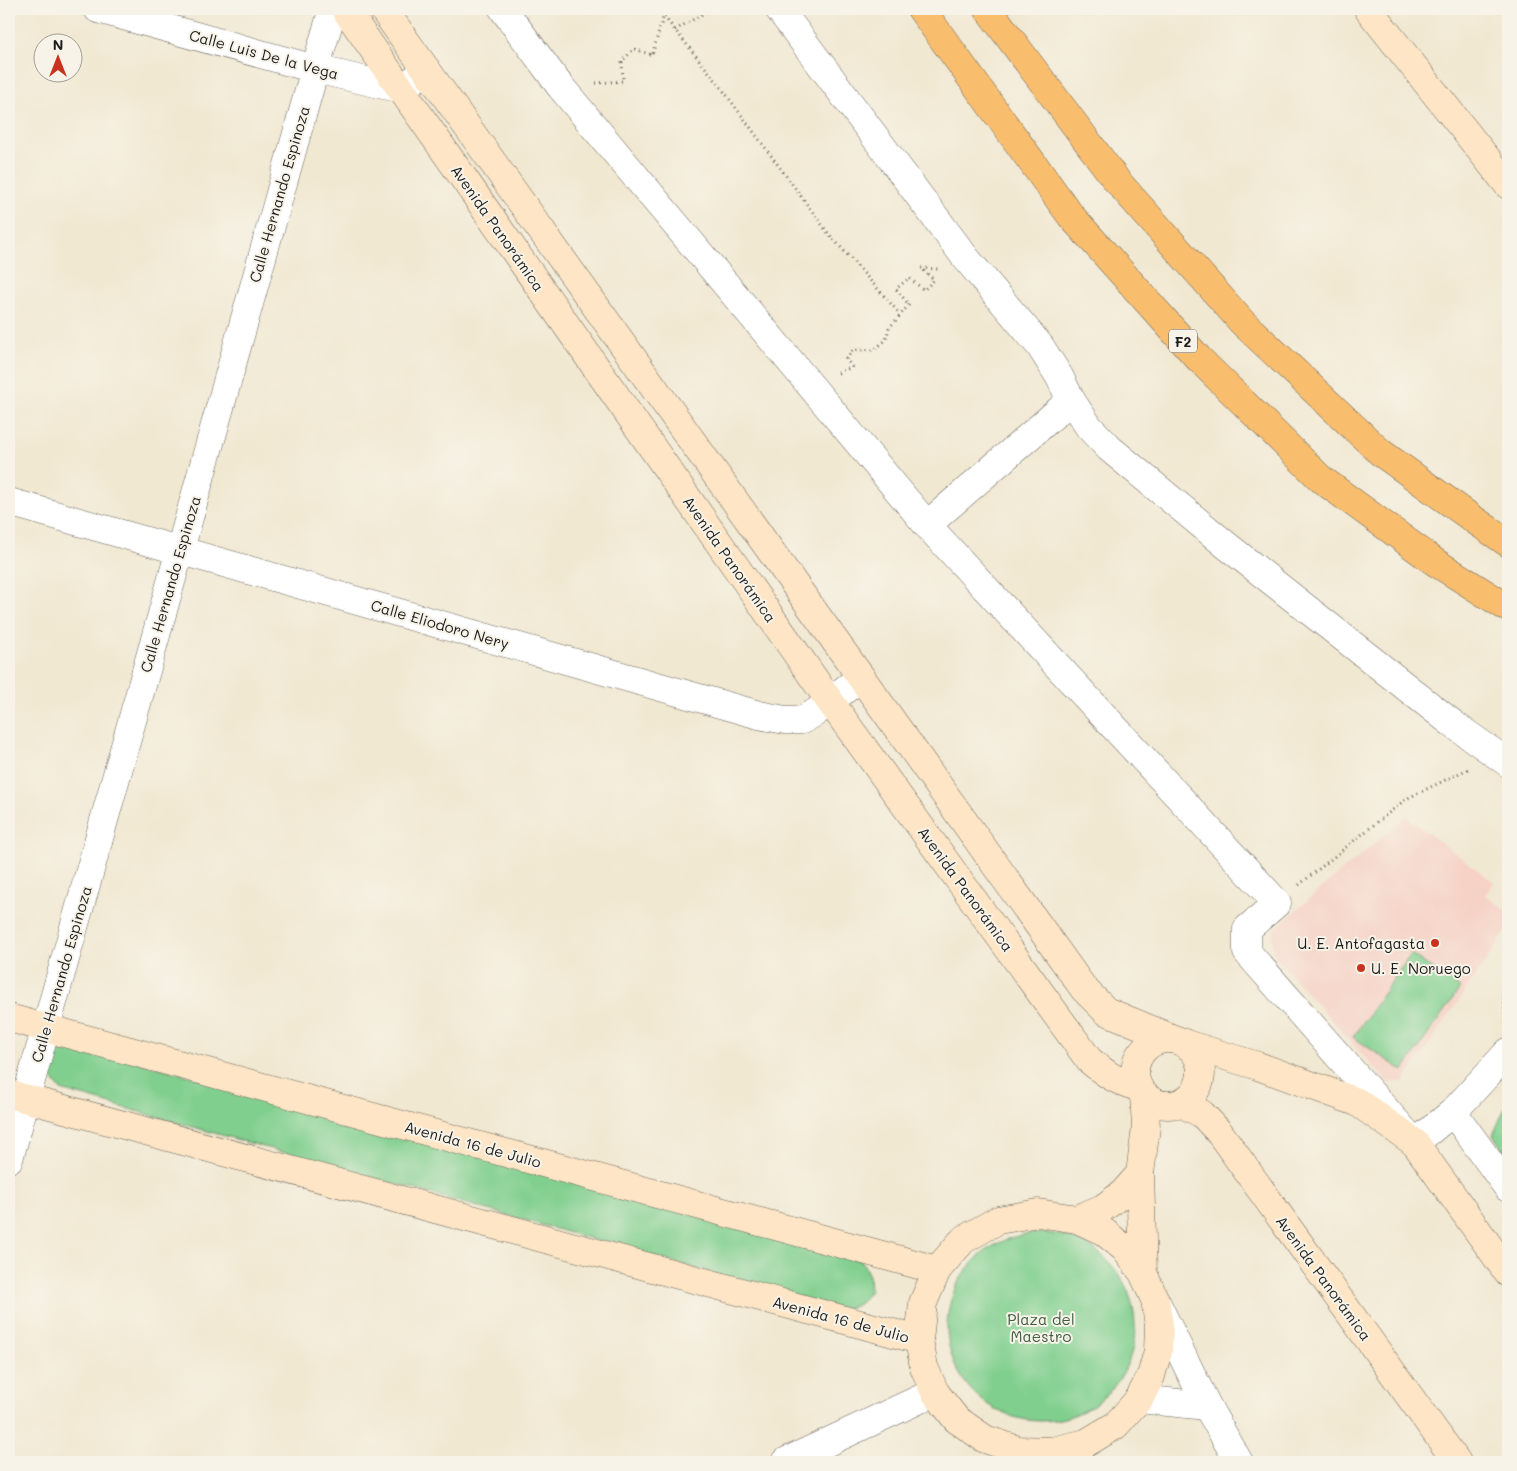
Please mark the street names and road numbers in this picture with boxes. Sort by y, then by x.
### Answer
street label: Calle Luis De la Vega [187,24,341,84]
street label: Calle Hernando Espinoza [244,103,314,285]
street label: Avenida Panorámica [447,161,549,295]
road number: F2 [1169,330,1197,352]
street label: Avenida Panorámica [679,492,781,626]
street label: Calle Hernando Espinoza [135,493,205,675]
street label: Calle Eliodoro Nery [369,595,512,653]
street label: Avenida Panorámica [914,822,1018,956]
street label: Calle Hernando Espinoza [26,883,96,1065]
street label: Avenida 16 de Julio [403,1116,544,1172]
street label: Avenida Panorámica [1272,1211,1376,1345]
street label: Avenida 16 de Julio [771,1291,912,1347]

